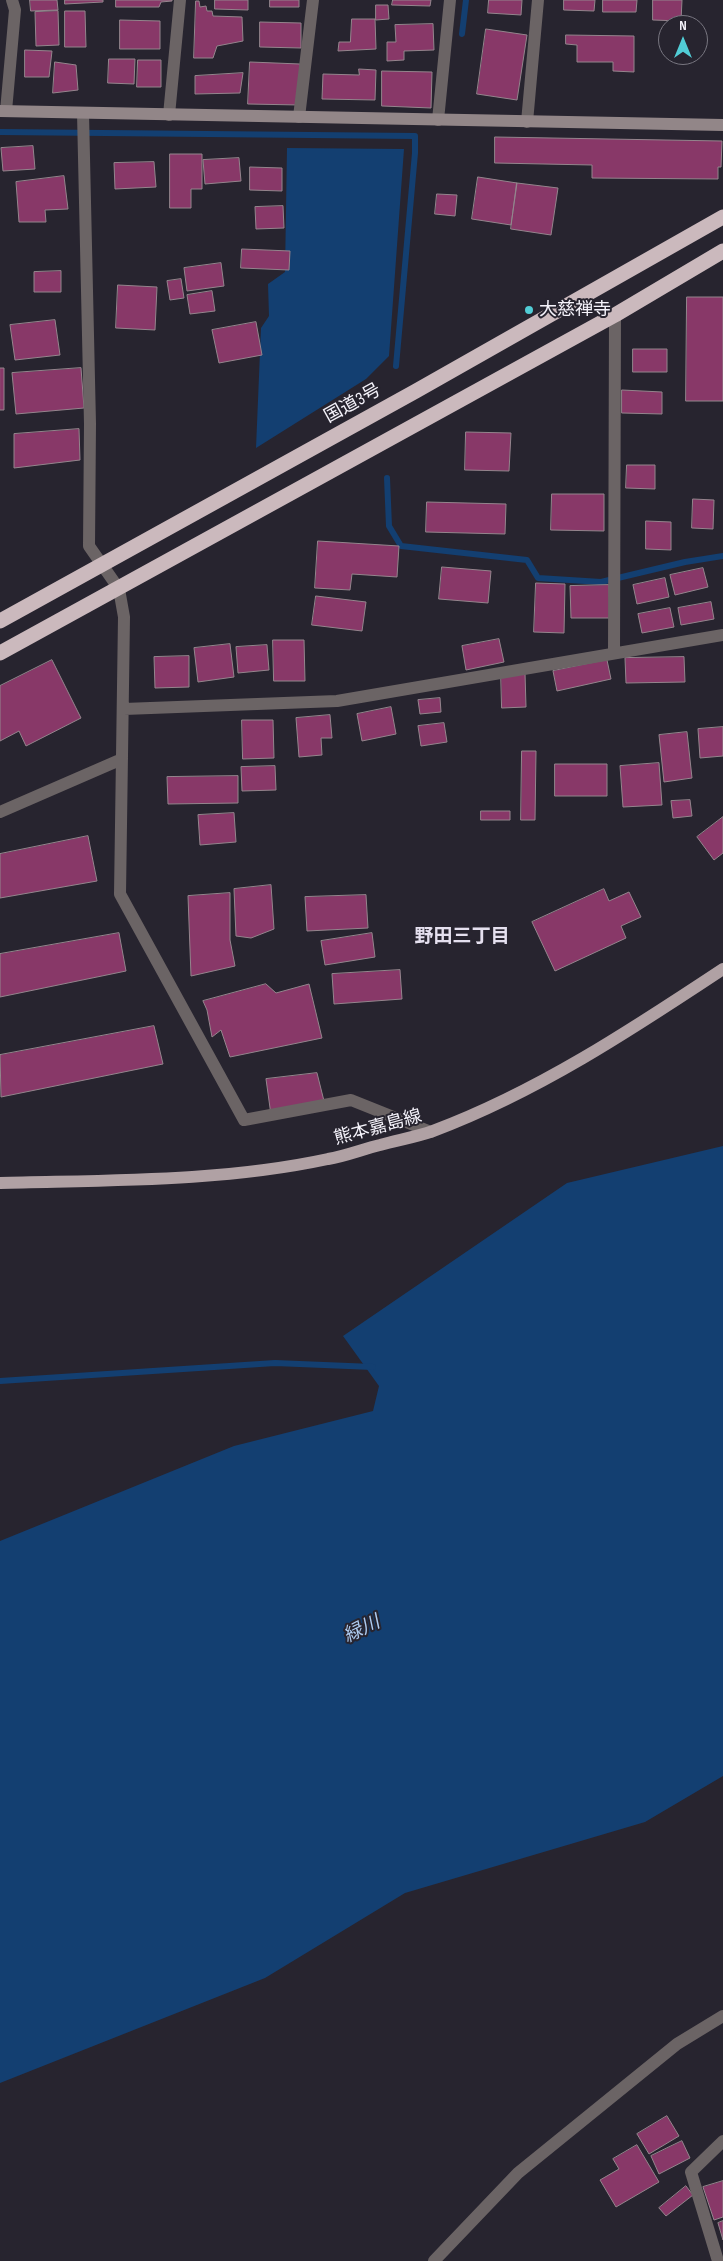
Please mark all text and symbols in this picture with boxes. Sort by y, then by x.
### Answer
north arrow [658,15,708,65]
text: N [679,17,687,34]
place label: 大慈禅寺 [539,299,611,321]
marker: 大慈禅寺 [523,304,535,316]
street label: 国道3号 [321,380,385,428]
district label: 野田三丁目 [415,926,509,948]
street label: 熊本嘉島線 [332,1106,424,1150]
water label: 緑川 [340,1611,384,1649]

